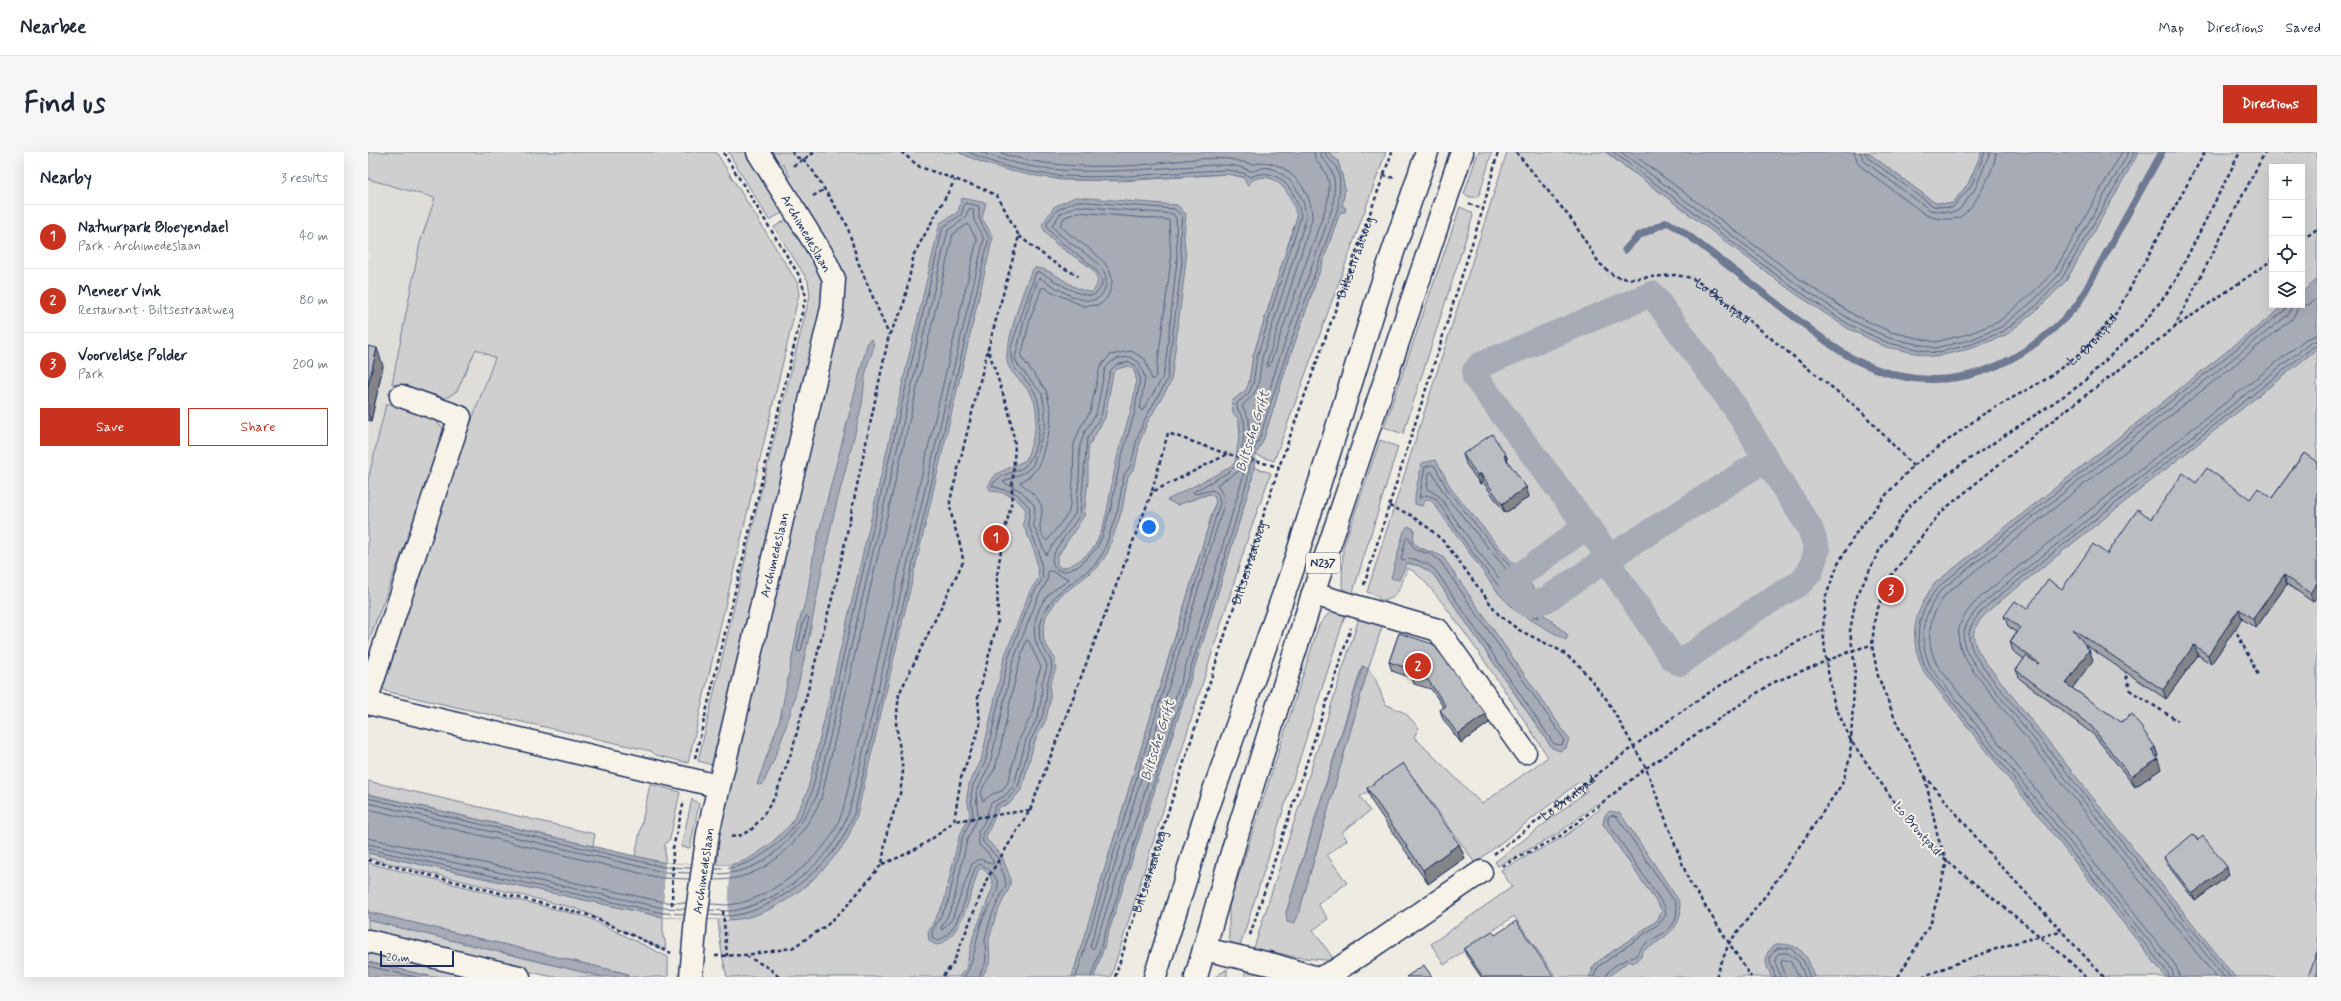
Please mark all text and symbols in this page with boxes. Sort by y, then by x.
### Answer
text: Nearbee [20,15,86,40]
text: Map [2158,19,2184,37]
text: Directions [2206,19,2264,37]
text: Saved [2286,19,2321,37]
button: Directions [2223,85,2317,123]
text: Find us [24,86,105,123]
map controls [2269,164,2305,308]
button: + [2269,164,2305,200]
text: Nearby [40,167,92,189]
text: 3 results [281,170,328,187]
street label: Archimedeslaan [777,192,835,276]
button: − [2269,200,2305,236]
street label: Biltsestraatweg [1333,214,1378,301]
text: Natuurpark Bloeyendael [78,218,229,238]
text: 1 [50,228,56,245]
text: 40 m [299,228,328,245]
button: locate [2269,236,2305,272]
text: Park · Archimedeslaan [78,238,201,255]
button: layers [2269,272,2305,308]
street label: Lo Bruntpad [1691,275,1753,329]
text: Meneer Vink [78,282,161,302]
text: 2 [50,292,56,309]
text: 80 m [299,292,328,309]
text: Restaurant · Biltsestraatweg [78,302,234,319]
street label: Lo Bruntpad [2064,311,2122,370]
text: Voorveldse Polder [78,346,187,366]
text: 3 [50,356,56,373]
text: 200 m [293,356,328,373]
text: Park [78,366,104,383]
water label: Biltsche Grift [1232,388,1274,474]
button: Save [40,408,180,446]
button: Share [188,408,328,446]
street label: Archimedeslaan [757,511,793,599]
your location [1139,517,1159,537]
street label: Biltsestraatweg [1228,520,1271,607]
pin: 1 [983,523,1009,553]
road number: N237 [1306,553,1340,573]
pin: 3 [1878,575,1904,605]
pin: 2 [1405,651,1431,681]
water label: Biltsche Grift [1137,697,1179,783]
street label: Lo Bruntpad [1538,772,1600,825]
street label: Lo Bruntpad [1889,799,1945,859]
street label: Archimedeslaan [690,826,719,915]
street label: Biltsestraatweg [1129,828,1172,915]
scale bar [380,949,454,968]
text: 20 m [386,951,409,965]

